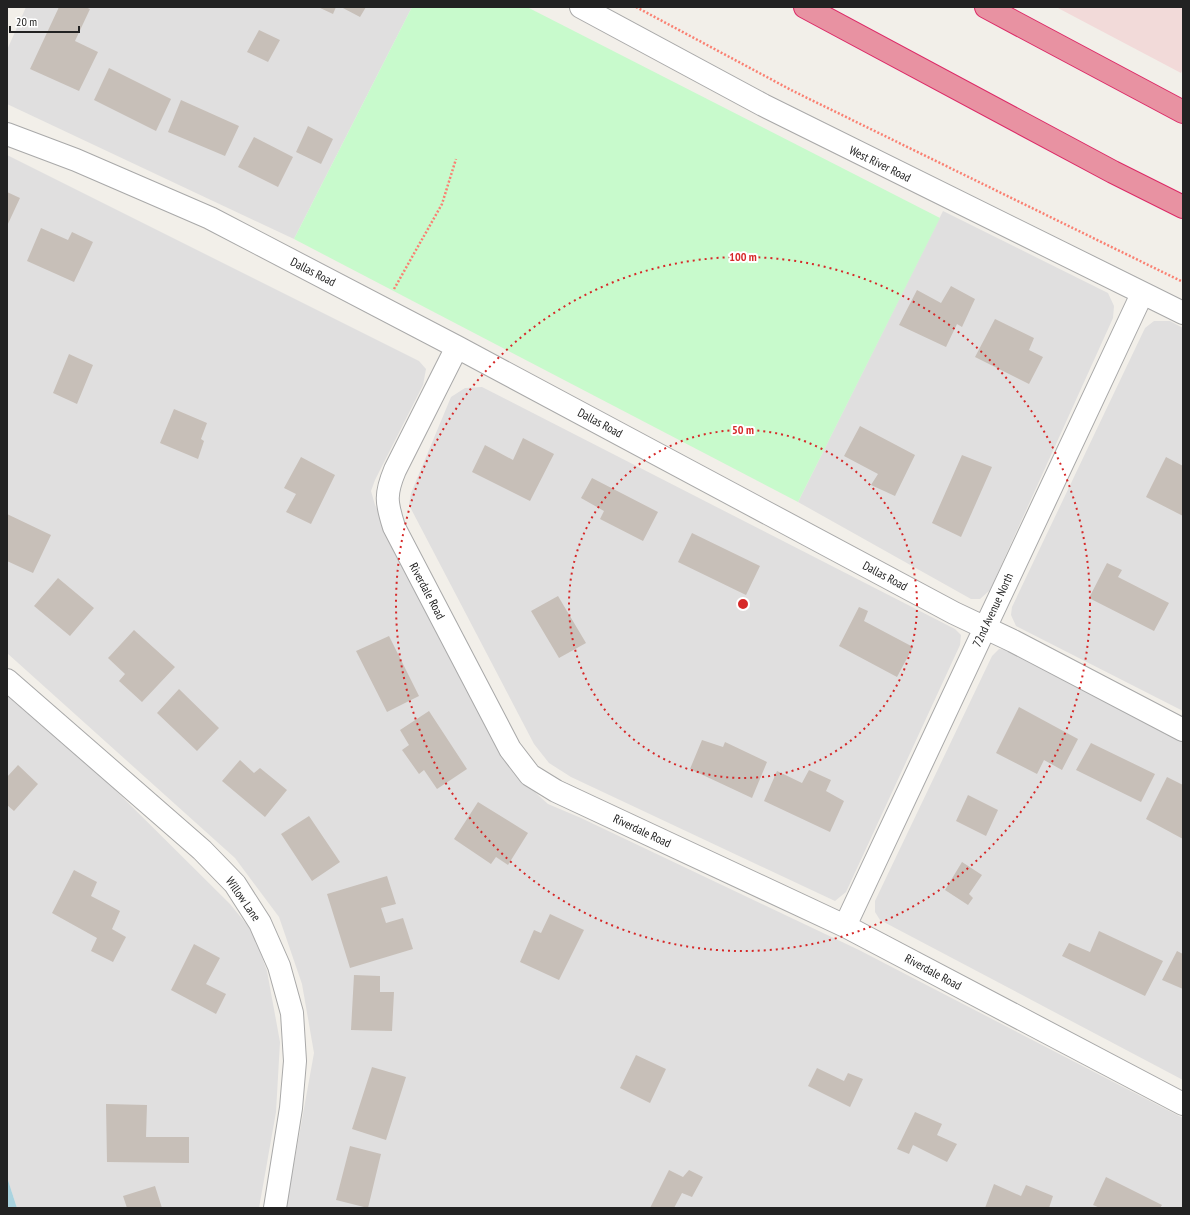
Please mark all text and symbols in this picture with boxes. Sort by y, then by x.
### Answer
scale bar [10,8,79,34]
text: 20 m [16,14,37,29]
street label: West River Road [847,142,914,185]
text: 100 m [729,249,757,264]
street label: Dallas Road [288,254,338,289]
street label: Dallas Road [575,405,625,441]
text: 50 m [732,422,754,437]
street label: Dallas Road [860,558,910,594]
street label: Riverdale Road [406,560,449,622]
street label: 72nd Avenue North [969,570,1016,649]
centre of rings [736,597,750,611]
street label: Riverdale Road [611,811,673,850]
street label: Willow Lane [223,874,264,924]
street label: Riverdale Road [902,950,964,993]

